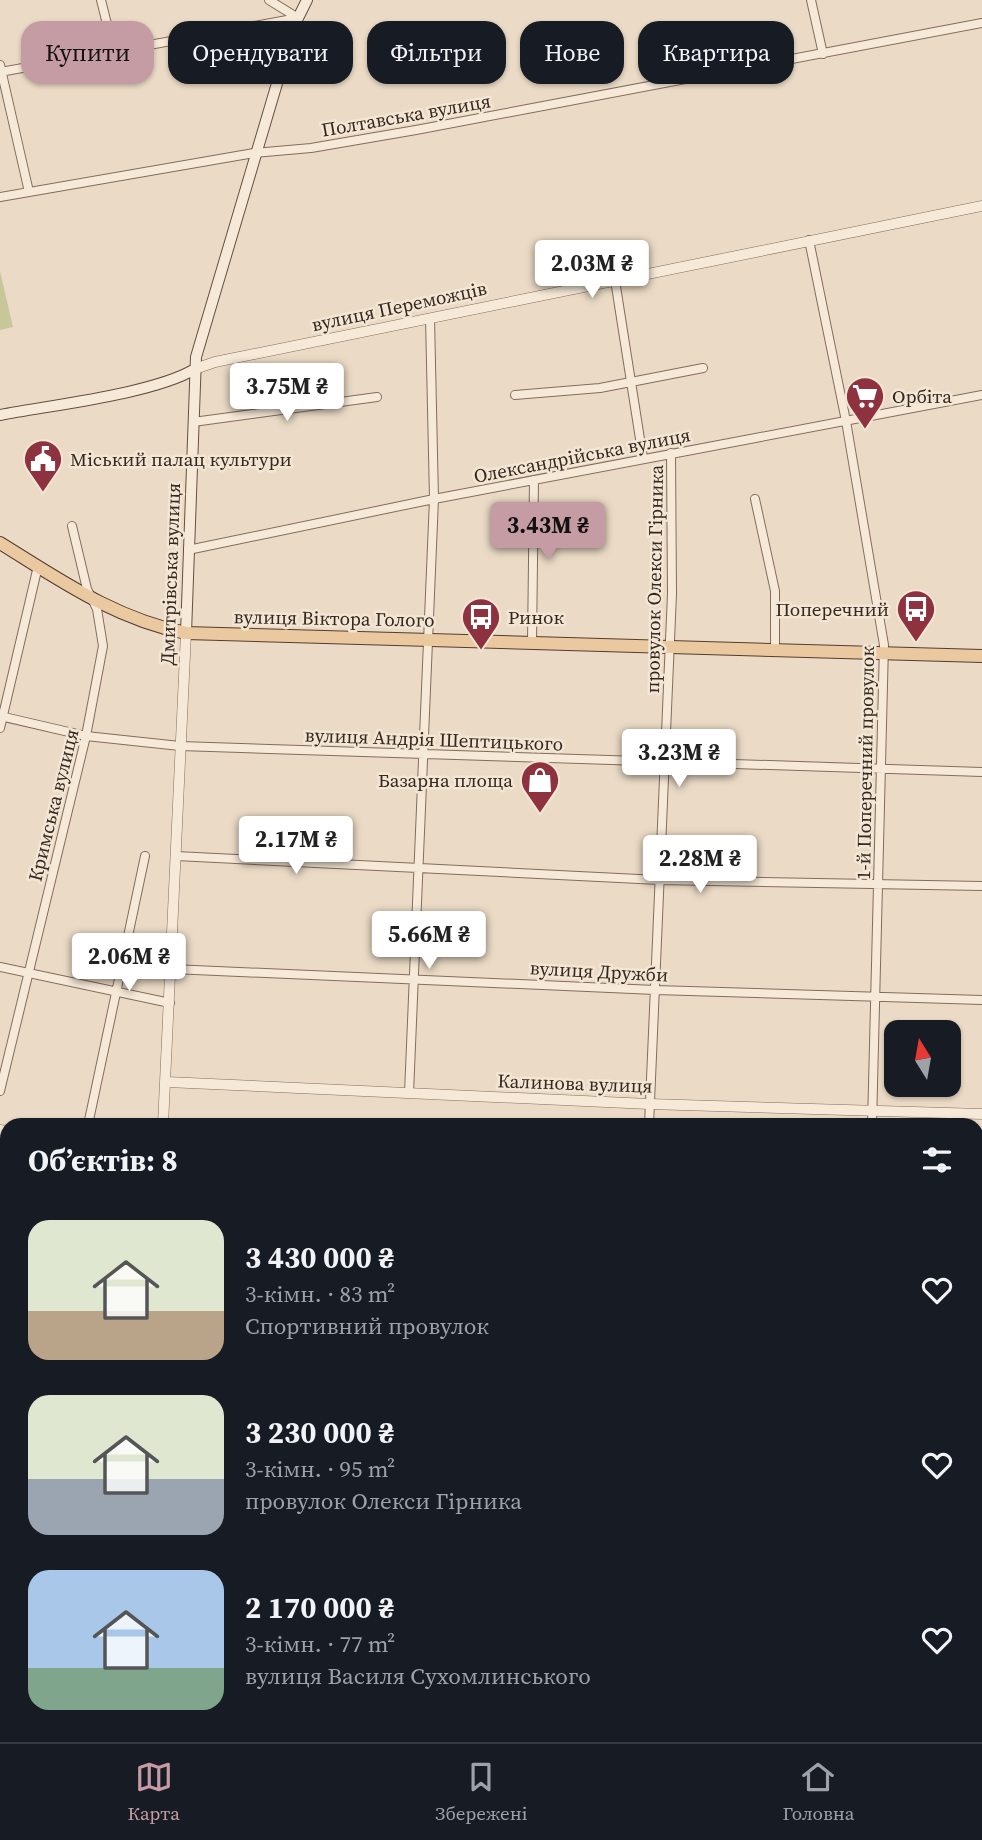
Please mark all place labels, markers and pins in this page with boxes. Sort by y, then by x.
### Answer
pin: 2.03M ₴ [527,240,657,300]
pin: 3.75M ₴ [222,364,352,423]
supermarket icon: Орбіта [844,375,886,430]
place label: Орбіта [892,383,952,409]
public building icon: Міський палац культури [22,438,64,493]
place label: Міський палац культури [70,446,292,472]
pin: 3.43M ₴ [483,503,613,562]
bus stop icon: Поперечний [895,588,937,643]
bus stop icon: Ринок [460,596,502,651]
place label: Поперечний [775,596,889,622]
place label: Ринок [508,604,565,630]
pin: 3.23M ₴ [614,730,744,789]
shop icon: Базарна площа [519,759,561,814]
place label: Базарна площа [378,767,513,793]
pin: 2.17M ₴ [231,816,361,876]
pin: 2.28M ₴ [635,836,765,895]
pin: 5.66M ₴ [364,912,494,971]
pin: 2.06M ₴ [64,934,194,993]

